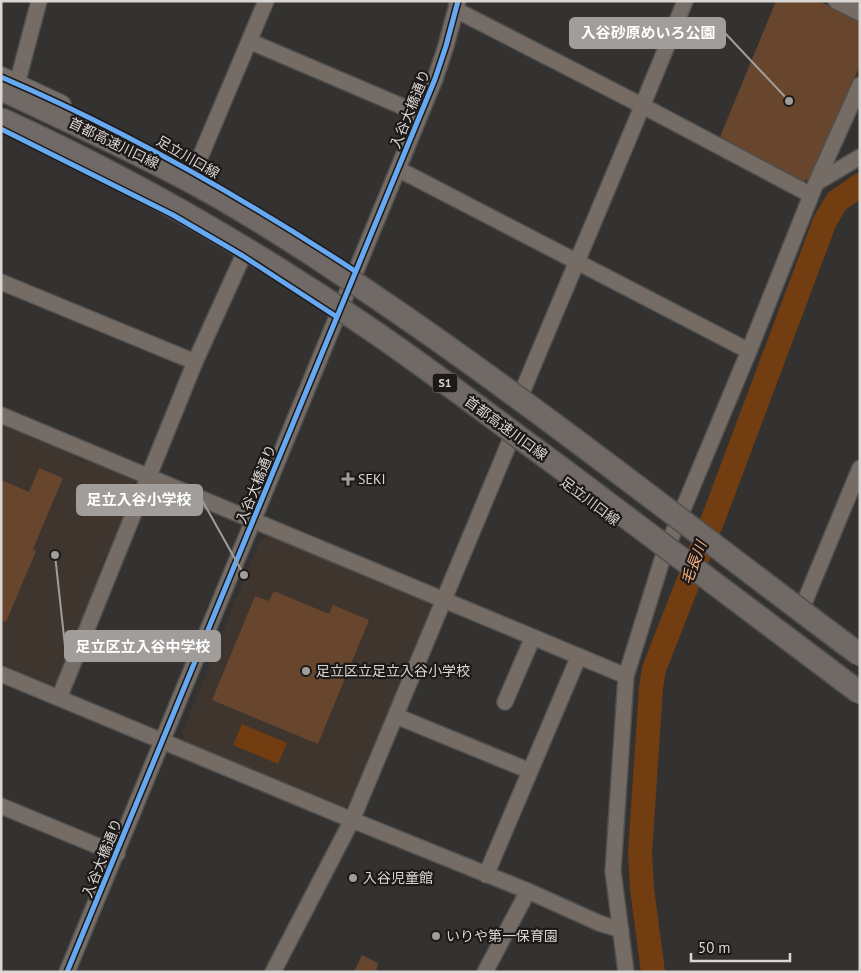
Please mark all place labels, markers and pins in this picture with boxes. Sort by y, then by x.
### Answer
callout: 入谷砂原めいろ公園 [570,18,725,48]
place label: SEKI [358,470,386,488]
marker: SEKI [342,473,354,485]
callout: 足立入谷小学校 [77,485,202,515]
callout: 足立区立入谷中学校 [65,631,220,661]
place label: 足立区立足立入谷小学校 [316,662,470,680]
marker: 足立区立足立入谷小学校 [300,665,312,677]
place label: 入谷児童館 [363,869,433,887]
marker: 入谷児童館 [347,872,359,884]
place label: いりや第一保育園 [446,927,558,945]
marker: いりや第一保育園 [430,930,442,942]

